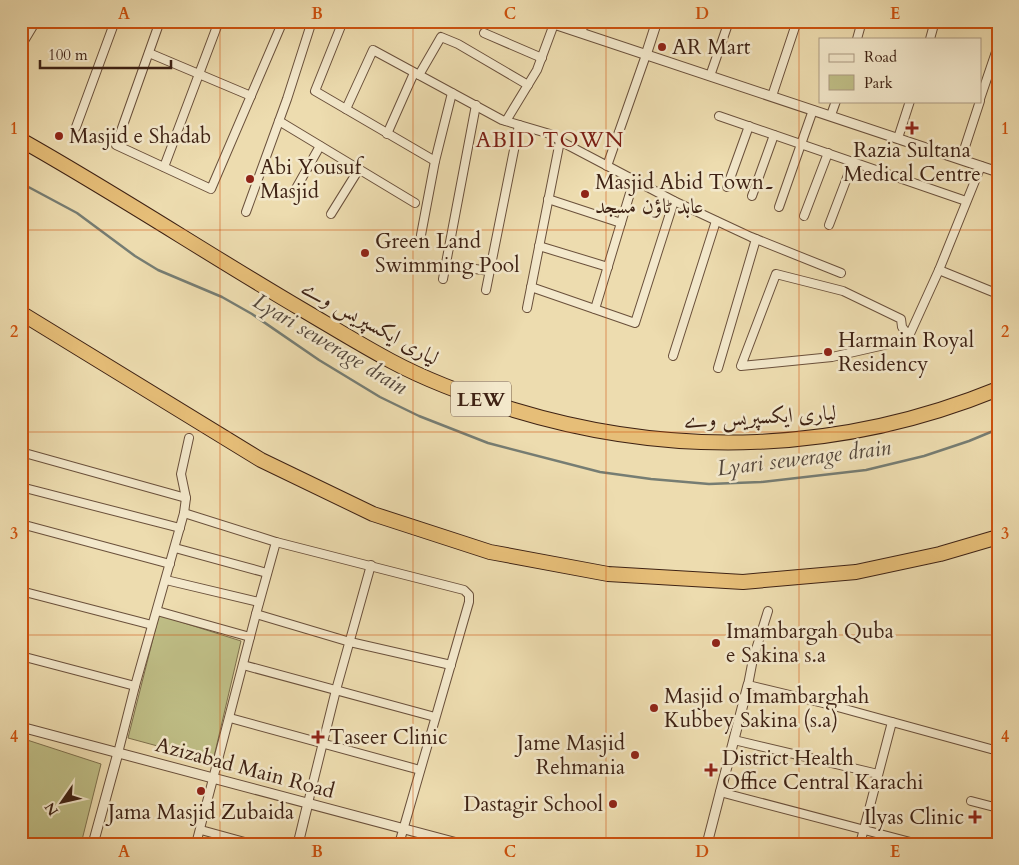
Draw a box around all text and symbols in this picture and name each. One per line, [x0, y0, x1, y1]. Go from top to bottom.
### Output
text: A [118, 3, 130, 25]
text: B [311, 3, 323, 25]
text: C [504, 3, 516, 25]
text: D [695, 3, 709, 25]
text: E [890, 3, 900, 25]
place label: AR Mart [672, 33, 751, 62]
scale bar [40, 38, 171, 70]
legend [819, 38, 982, 102]
marker: AR Mart [656, 41, 668, 53]
text: 100 m [48, 45, 88, 65]
text: Road [864, 47, 897, 67]
text: Park [864, 73, 893, 93]
text: 1 [10, 118, 18, 140]
text: 1 [1001, 118, 1009, 140]
marker: Razia Sultana Medical Centre [905, 121, 919, 135]
place label: Masjid e Shadab [69, 122, 211, 151]
district label: ABID TOWN [475, 125, 625, 155]
marker: Masjid e Shadab [53, 130, 65, 142]
place label: Razia Sultana Medical Centre [843, 136, 981, 189]
place label: Abi Yousuf Masjid [260, 153, 365, 206]
place label: Masjid Abid Town۔ عابد ٹاؤن مسجد [595, 168, 774, 221]
marker: Abi Yousuf Masjid [244, 173, 256, 185]
marker: Masjid Abid Town۔ عابد ٹاؤن مسجد [579, 188, 591, 200]
place label: Green Land Swimming Pool [375, 227, 520, 280]
marker: Green Land Swimming Pool [359, 247, 371, 259]
street label: لیاری ایکسپریس وے [296, 273, 444, 373]
water label: Lyari sewerage drain [247, 286, 413, 402]
text: 2 [10, 321, 18, 343]
text: 2 [1001, 321, 1009, 343]
place label: Harmain Royal Residency [838, 326, 974, 379]
marker: Harmain Royal Residency [822, 346, 834, 358]
road number: LEW [451, 382, 511, 416]
street label: لیاری ایکسپریس وے [683, 399, 837, 435]
water label: Lyari sewerage drain [715, 432, 893, 484]
text: 3 [10, 523, 18, 545]
text: 3 [1001, 523, 1009, 545]
place label: Imambargah Quba e Sakina s.a [726, 617, 894, 670]
marker: Imambargah Quba e Sakina s.a [710, 637, 722, 649]
place label: Masjid o Imambarghah Kubbey Sakina (s.a) [664, 682, 870, 735]
marker: Masjid o Imambarghah Kubbey Sakina (s.a) [648, 702, 660, 714]
place label: Taseer Clinic [329, 723, 448, 752]
text: 4 [10, 726, 18, 748]
text: 4 [1001, 726, 1009, 748]
place label: Jame Masjid Rehmania [514, 729, 625, 782]
street label: Azizabad Main Road [152, 730, 338, 806]
marker: Taseer Clinic [311, 730, 325, 744]
place label: District Health Office Central Karachi [722, 744, 923, 797]
marker: Jame Masjid Rehmania [629, 749, 641, 761]
marker: District Health Office Central Karachi [704, 763, 718, 777]
north arrow [38, 778, 88, 828]
marker: Jama Masjid Zubaida [195, 785, 207, 797]
place label: Dastagir School [463, 790, 603, 819]
place label: Jama Masjid Zubaida [105, 798, 294, 827]
marker: Dastagir School [607, 798, 619, 810]
text: N [40, 799, 63, 819]
place label: Ilyas Clinic [864, 803, 964, 832]
marker: Ilyas Clinic [968, 810, 982, 824]
text: A [118, 841, 130, 863]
text: B [311, 841, 323, 863]
text: C [504, 841, 516, 863]
text: D [695, 841, 709, 863]
text: E [890, 841, 900, 863]

